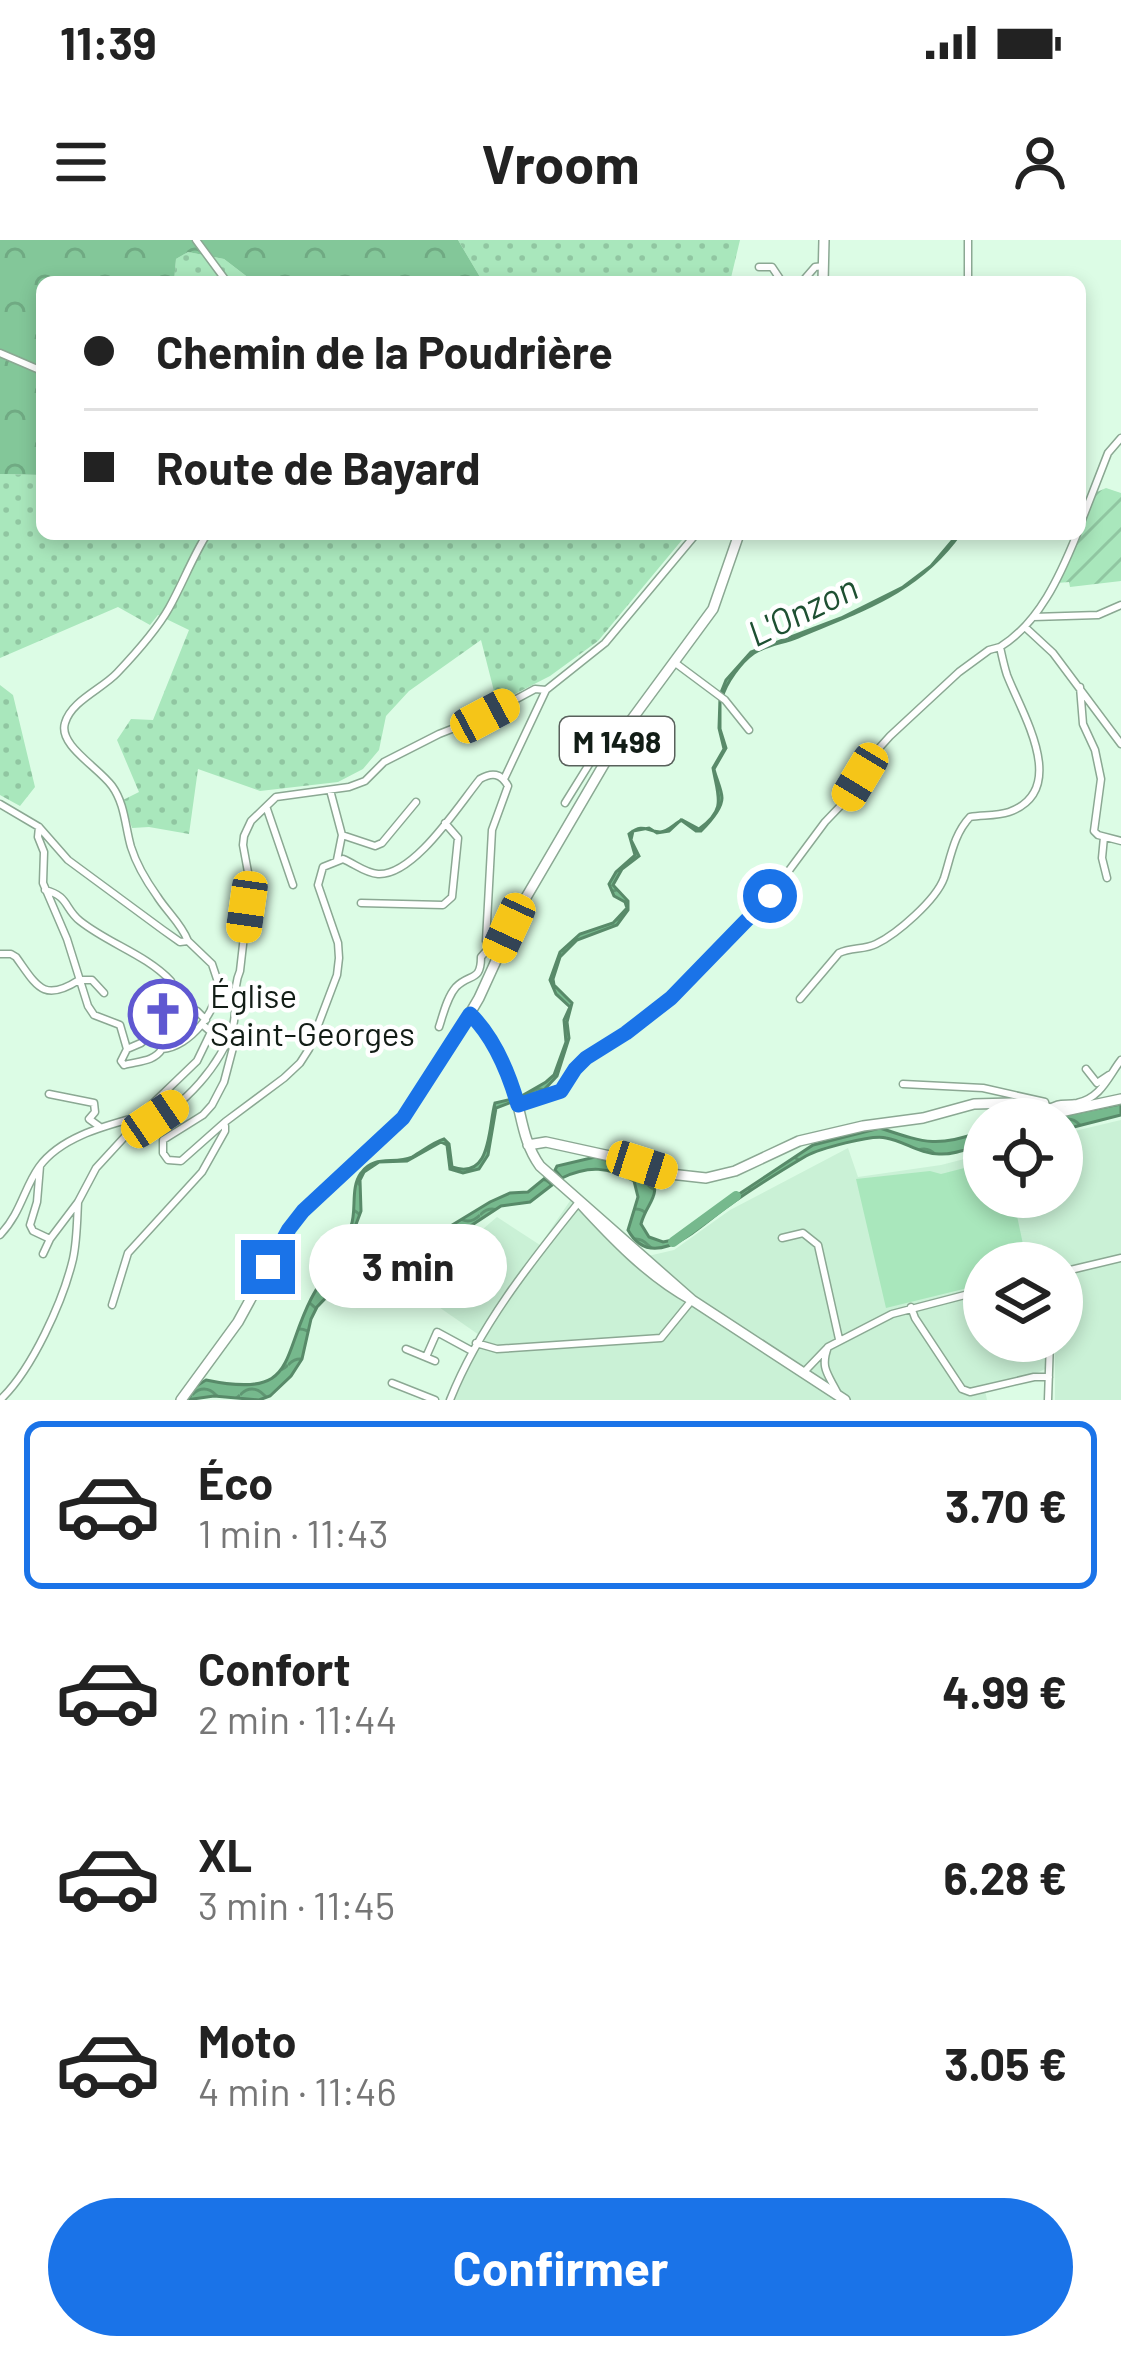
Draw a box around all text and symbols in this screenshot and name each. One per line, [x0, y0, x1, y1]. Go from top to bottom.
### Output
text: 11:39 [60, 15, 157, 69]
icon: menu [48, 129, 114, 195]
icon: person [1007, 129, 1073, 195]
text: Vroom [482, 130, 639, 195]
text: Chemin de la Poudrière [156, 324, 613, 378]
text: Route de Bayard [156, 440, 481, 494]
water label: L'Onzon [740, 564, 864, 654]
car [445, 683, 525, 749]
road number: M 1498 [560, 717, 674, 765]
car [826, 737, 894, 817]
car [224, 869, 270, 945]
route start [743, 869, 797, 923]
car [477, 888, 541, 968]
place label: Église Saint-Georges [210, 975, 415, 1053]
church icon: Église Saint-Georges [128, 979, 198, 1049]
car [115, 1084, 195, 1154]
map controls [963, 1098, 1083, 1362]
button: locate [963, 1098, 1083, 1218]
car [602, 1137, 682, 1193]
callout: 3 min [310, 1225, 508, 1309]
route end [241, 1240, 295, 1294]
text: 3 min [362, 1242, 454, 1289]
button: layers [963, 1242, 1083, 1362]
icon: car [54, 1451, 162, 1559]
text: Éco [198, 1455, 273, 1509]
text: 3.70 € [945, 1478, 1067, 1532]
text: 1 min · 11:43 [198, 1509, 389, 1556]
icon: car [54, 1637, 162, 1745]
text: Confort [198, 1641, 351, 1695]
text: 4.99 € [942, 1664, 1067, 1718]
text: 2 min · 11:44 [198, 1695, 397, 1742]
icon: car [54, 1823, 162, 1931]
text: XL [198, 1827, 252, 1881]
text: 6.28 € [944, 1850, 1067, 1904]
text: 3 min · 11:45 [198, 1881, 395, 1928]
icon: car [54, 2009, 162, 2117]
text: Moto [198, 2013, 296, 2067]
text: 3.05 € [944, 2036, 1067, 2090]
text: 4 min · 11:46 [198, 2067, 397, 2114]
button: Confirmer [48, 2198, 1073, 2336]

